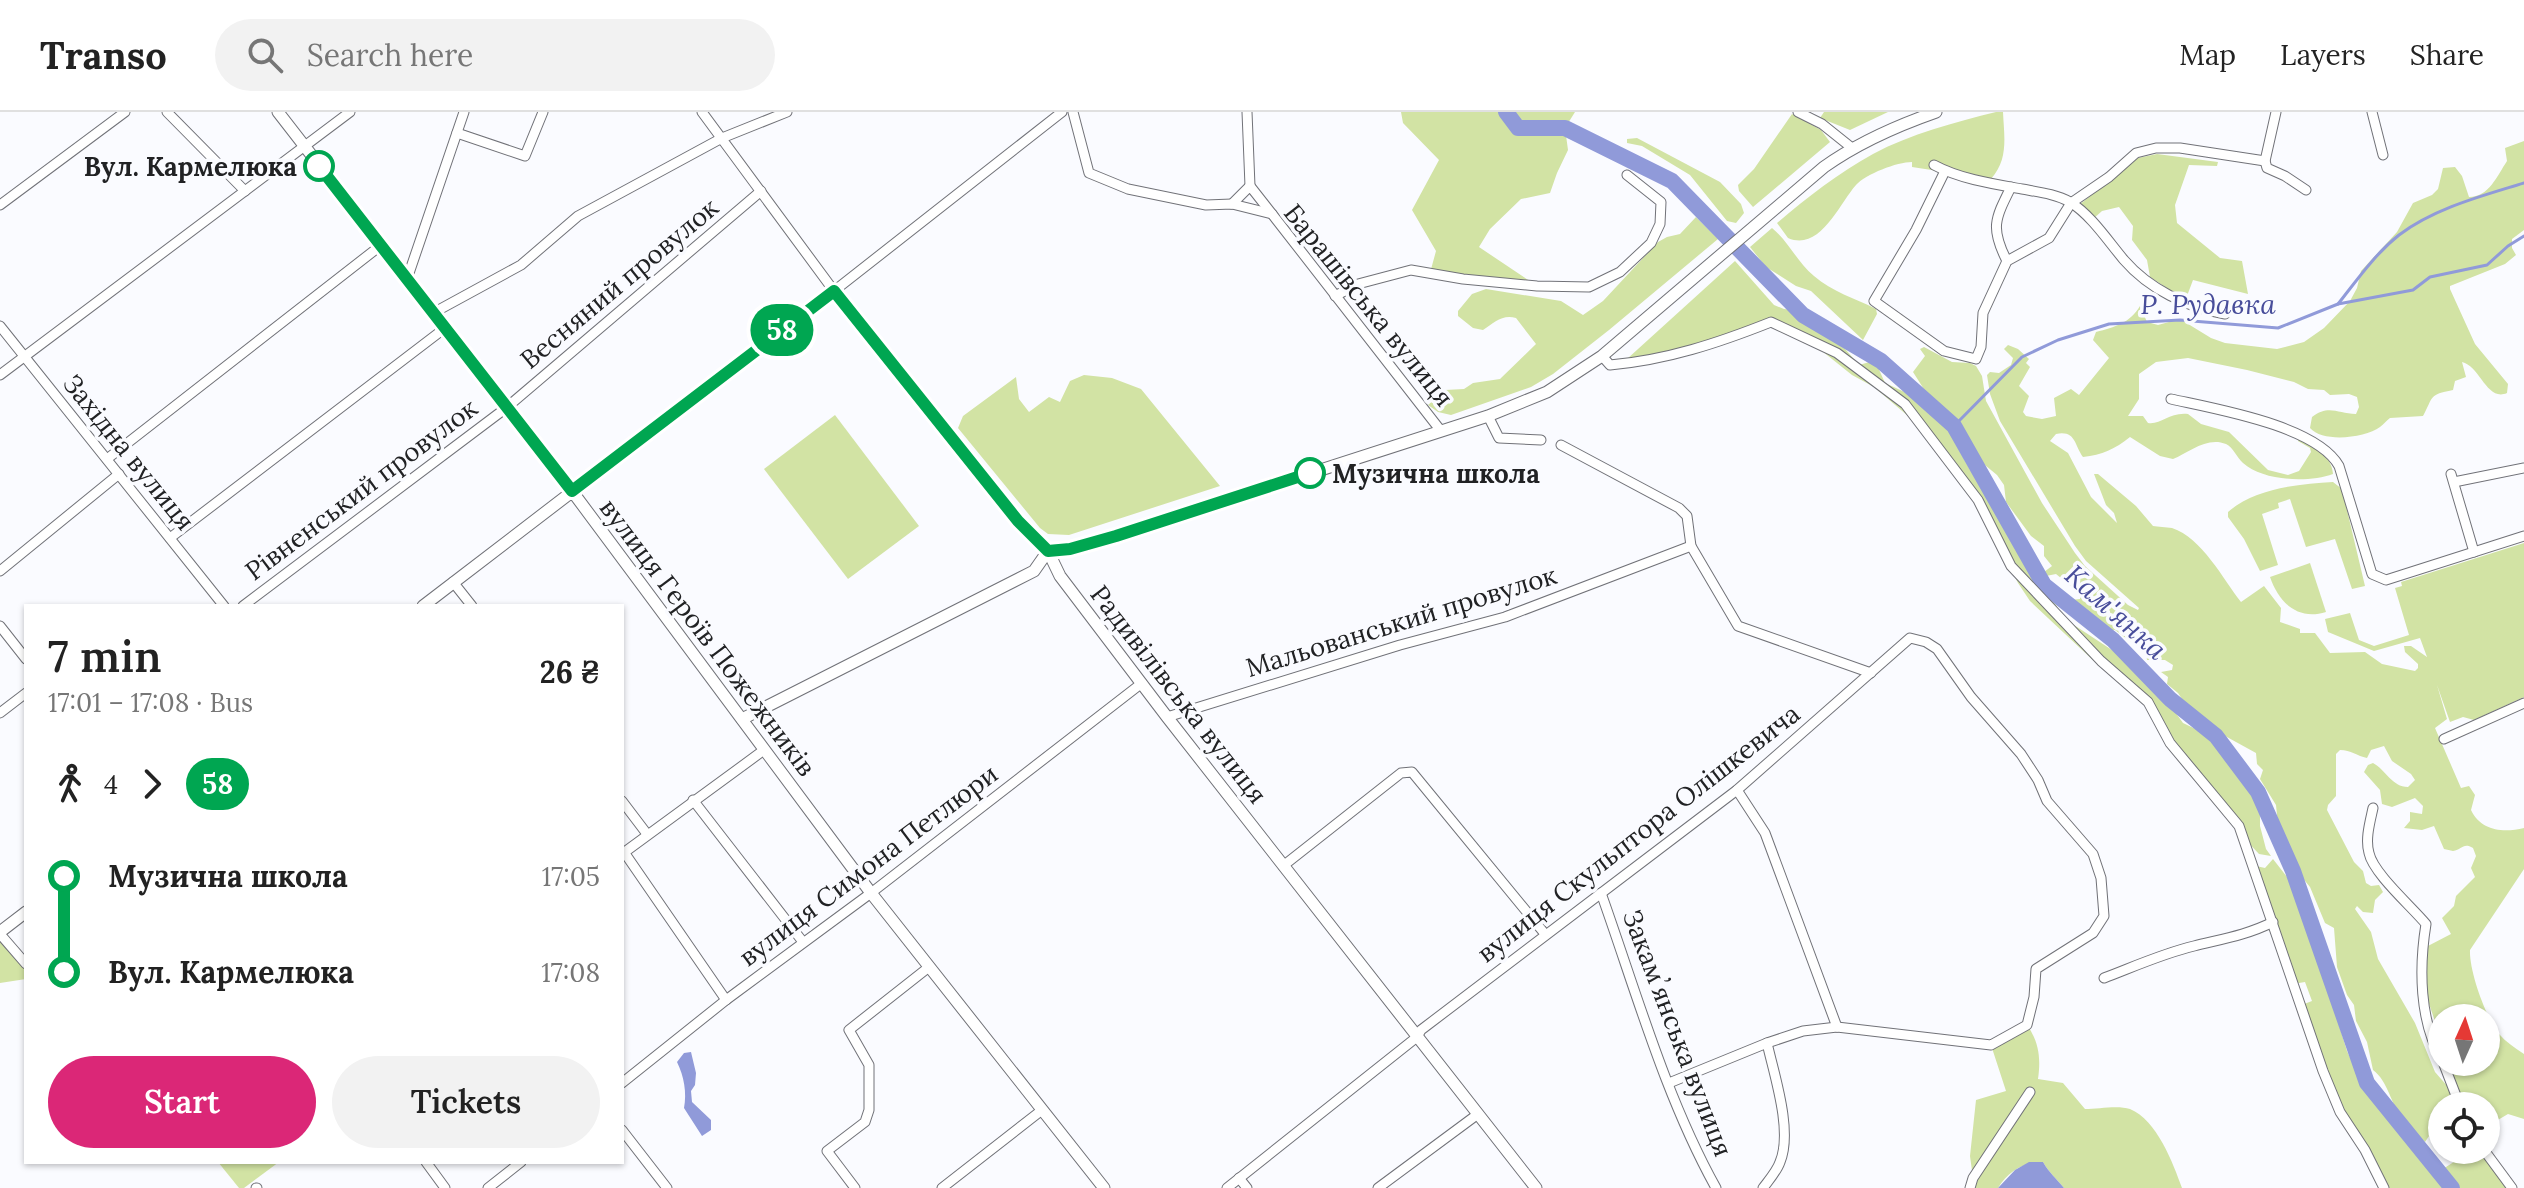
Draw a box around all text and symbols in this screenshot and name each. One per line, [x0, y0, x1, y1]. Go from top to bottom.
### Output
search box [215, 19, 775, 91]
text: Transo [40, 31, 167, 79]
icon: search [243, 33, 287, 77]
text: Search here [307, 36, 473, 74]
text: Map [2179, 37, 2236, 73]
text: Layers [2280, 37, 2366, 73]
text: Share [2410, 37, 2484, 73]
place label: Вул. Кармелюка [84, 150, 297, 183]
marker: Вул. Кармелюка [304, 151, 334, 181]
street label: Весняний провулок [513, 190, 725, 375]
street label: Барашівська вулиця [1277, 197, 1461, 413]
water label: Р. Рудавка [2140, 286, 2276, 322]
line badge: 58 [746, 304, 818, 356]
text: 58 [766, 312, 798, 348]
street label: Західна вулиця [56, 367, 202, 537]
street label: Рівненський провулок [238, 391, 484, 587]
place label: Музична школа [1332, 457, 1540, 490]
marker: Музична школа [1295, 458, 1325, 488]
street label: вулиця Героїв Пожежників [593, 492, 823, 782]
water label: Кам'янка [2057, 557, 2175, 668]
street label: Мальованський провулок [1242, 558, 1560, 684]
street label: Радивілівська вулиця [1083, 578, 1275, 810]
text: 7 min [48, 628, 162, 684]
text: 26 ₴ [540, 653, 600, 691]
text: 17:01 – 17:08 · Bus [48, 686, 253, 719]
street label: вулиця Скульптора Олішкевича [1470, 697, 1806, 969]
street label: вулиця Симона Петлюри [732, 757, 1004, 973]
icon: walk [48, 762, 92, 806]
icon: forward [130, 762, 174, 806]
text: 58 [202, 766, 233, 802]
text: 4 [104, 768, 118, 801]
text: Музична школа [108, 857, 348, 895]
text: 17:05 [542, 860, 600, 893]
street label: Закамʼянська вулиця [1616, 905, 1740, 1161]
text: Вул. Кармелюка [108, 953, 354, 991]
text: 17:08 [541, 956, 600, 989]
north arrow [2428, 1004, 2500, 1076]
map controls [2428, 1004, 2500, 1164]
button: Start [48, 1056, 316, 1148]
button: Tickets [332, 1056, 600, 1148]
button: locate [2428, 1092, 2500, 1164]

